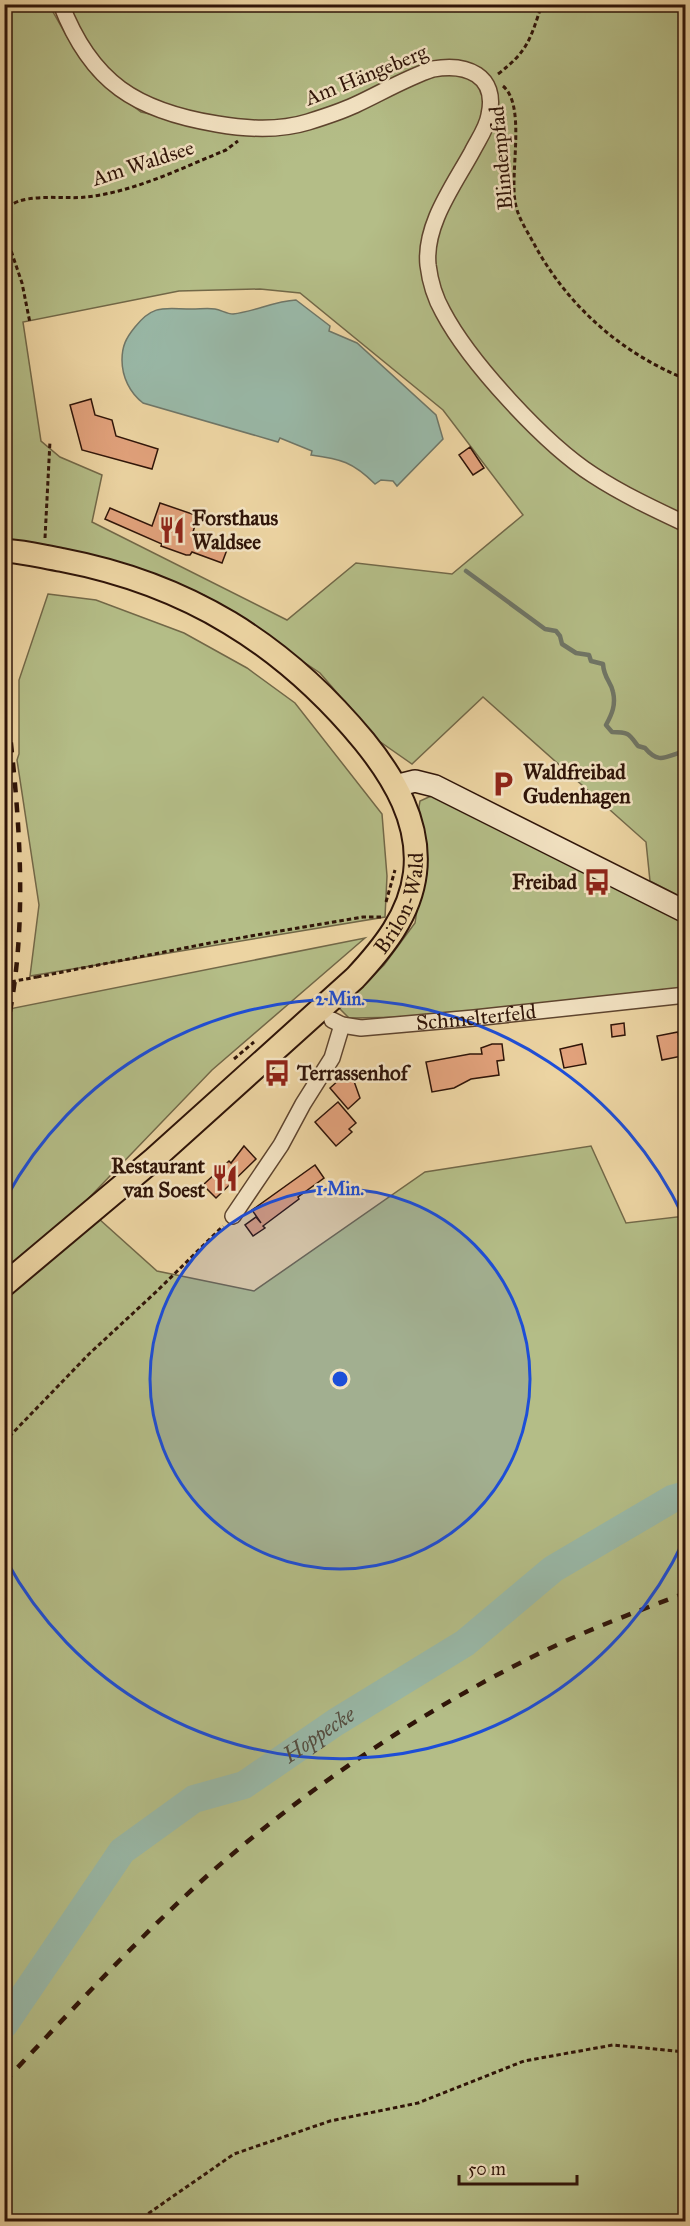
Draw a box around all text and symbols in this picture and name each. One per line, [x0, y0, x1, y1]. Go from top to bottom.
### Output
street label: Am Hängeberg [300, 39, 431, 112]
street label: Blindenpfad [483, 104, 518, 211]
street label: Am Waldsee [88, 134, 197, 192]
place label: Forsthaus Waldsee [192, 505, 279, 555]
restaurant icon: Forsthaus Waldsee [157, 515, 187, 545]
place label: Waldfreibad Gudenhagen [523, 759, 631, 809]
parking icon: Waldfreibad Gudenhagen [488, 769, 518, 799]
street label: Brilon-Wald [368, 852, 429, 959]
bus stop icon: Freibad [582, 867, 612, 897]
place label: Freibad [512, 869, 577, 895]
text: 2 Min. [315, 988, 365, 1010]
street label: Schmelterfeld [415, 998, 538, 1036]
bus stop icon: Terrassenhof [262, 1058, 292, 1088]
place label: Terrassenhof [296, 1060, 412, 1086]
place label: Restaurant van Soest [111, 1153, 206, 1203]
restaurant icon: Restaurant van Soest [210, 1163, 240, 1193]
text: 1 Min. [316, 1178, 364, 1200]
centre of rings [330, 1369, 350, 1389]
water label: Hoppecke [276, 1700, 360, 1769]
scale bar [459, 2148, 578, 2186]
text: 50 m [468, 2158, 506, 2180]

